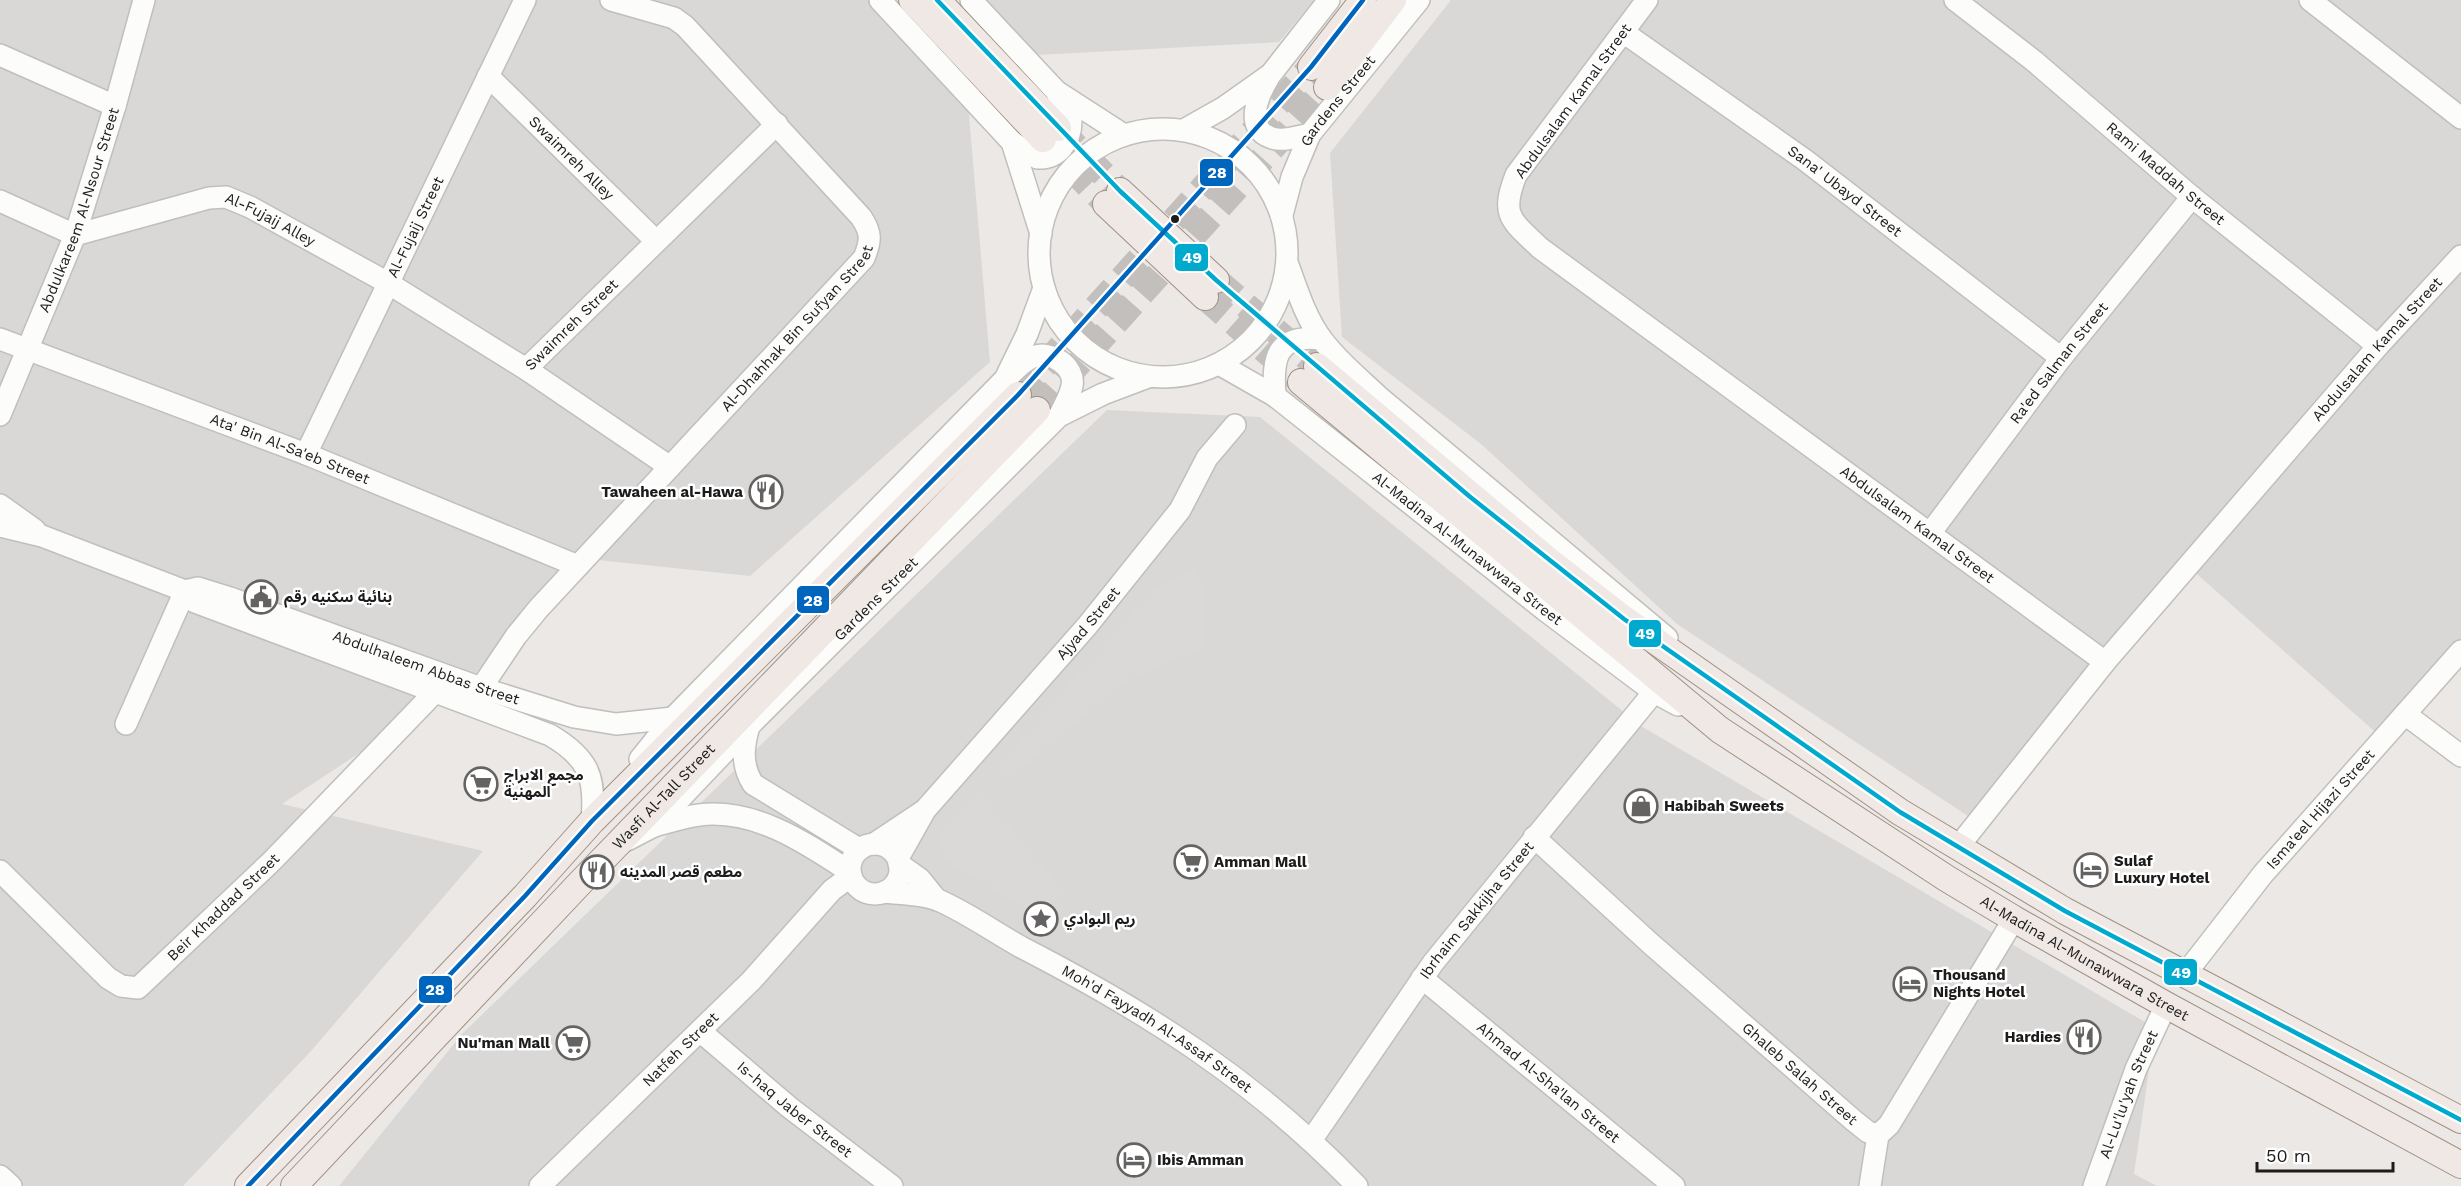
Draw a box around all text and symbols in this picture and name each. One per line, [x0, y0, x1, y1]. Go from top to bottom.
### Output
street label: Abdulsalam Kamal Street [1511, 20, 1636, 182]
street label: Gardens Street [1297, 51, 1380, 149]
street label: Abdulkareem Al-Nsour Street [35, 105, 123, 315]
street label: Swaimreh Alley [525, 112, 618, 204]
street label: Rami Maddah Street [2103, 118, 2229, 229]
street label: Sana' Ubayd Street [1784, 142, 1906, 241]
line badge: 28 [1199, 158, 1234, 187]
text: 28 [1207, 163, 1227, 182]
street label: Al-Fujaij Street [383, 173, 448, 281]
street label: Al-Fujaij Alley [222, 189, 319, 250]
unlabelled marker [1169, 213, 1181, 225]
street label: Al-Dhahhak Bin Sufyan Street [717, 242, 877, 415]
line badge: 49 [1174, 243, 1209, 272]
text: 49 [1182, 248, 1202, 267]
street label: Abdulsalam Kamal Street [2308, 273, 2446, 425]
street label: Swaimreh Street [521, 275, 622, 374]
street label: Ra'ed Salman Street [2006, 298, 2112, 427]
street label: Ata' Bin Al-Sa'eb Street [208, 410, 373, 488]
street label: Abdulsalam Kamal Street [1837, 462, 1998, 587]
street label: Al-Madina Al-Munawwara Street [1369, 468, 1566, 629]
restaurant icon: Tawaheen al-Hawa [748, 474, 784, 510]
place label: Tawaheen al-Hawa [601, 483, 743, 501]
street label: Gardens Street [830, 553, 922, 645]
public building icon: بنائية سكنيه رقم [243, 579, 279, 615]
street label: Ajyad Street [1052, 583, 1124, 664]
line badge: 28 [796, 585, 830, 614]
place label: بنائية سكنيه رقم [284, 588, 392, 608]
text: 28 [803, 591, 823, 610]
line badge: 49 [1628, 619, 1662, 648]
text: 49 [1635, 624, 1655, 643]
street label: Abdulhaleem Abbas Street [330, 627, 522, 709]
street label: Wasfi Al-Tall Street [609, 739, 719, 853]
street label: Isma'eel Hijazi Street [2263, 745, 2379, 873]
supermarket icon: مجمع الابراج المهنية [463, 766, 499, 802]
place label: مجمع الابراج المهنية [504, 766, 584, 801]
shop icon: Habibah Sweets [1623, 788, 1659, 824]
place label: Habibah Sweets [1664, 797, 1784, 815]
street label: Ibrhaim Sakkijha Street [1416, 837, 1538, 983]
supermarket icon: Amman Mall [1173, 844, 1209, 880]
street label: Beir Khaddad Street [163, 849, 284, 965]
hotel icon: Sulaf Luxury Hotel [2073, 852, 2109, 888]
place label: Sulaf Luxury Hotel [2114, 852, 2209, 887]
place label: Amman Mall [1214, 853, 1307, 871]
restaurant icon: مطعم قصر المدينه [579, 854, 615, 890]
place label: مطعم قصر المدينه [620, 863, 742, 883]
street label: Al-Madina Al-Munawwara Street [1977, 892, 2193, 1025]
place icon: ريم البوادي [1023, 901, 1059, 937]
place label: ريم البوادي [1064, 910, 1136, 930]
line badge: 49 [2163, 958, 2198, 986]
street label: Moh'd Fayyadh Al-Assaf Street [1059, 961, 1256, 1097]
text: 49 [2171, 963, 2191, 982]
hotel icon: Thousand Nights Hotel [1892, 966, 1928, 1002]
place label: Thousand Nights Hotel [1933, 966, 2025, 1001]
line badge: 28 [418, 975, 453, 1004]
text: 28 [425, 980, 445, 999]
street label: Natfeh Street [639, 1008, 723, 1090]
street label: Ahmad Al-Sha'lan Street [1473, 1018, 1624, 1147]
street label: Ghaleb Salah Street [1738, 1019, 1862, 1129]
restaurant icon: Hardies [2066, 1019, 2102, 1055]
supermarket icon: Nu'man Mall [555, 1025, 591, 1061]
street label: Al-Lu'lu'yah Street [2096, 1027, 2162, 1161]
place label: Hardies [2004, 1028, 2061, 1046]
place label: Nu'man Mall [457, 1034, 550, 1052]
street label: Is-haq Jaber Street [733, 1058, 856, 1162]
scale bar [2257, 1135, 2394, 1173]
hotel icon: Ibis Amman [1116, 1142, 1152, 1178]
text: 50 m [2266, 1145, 2311, 1166]
place label: Ibis Amman [1157, 1151, 1244, 1169]

